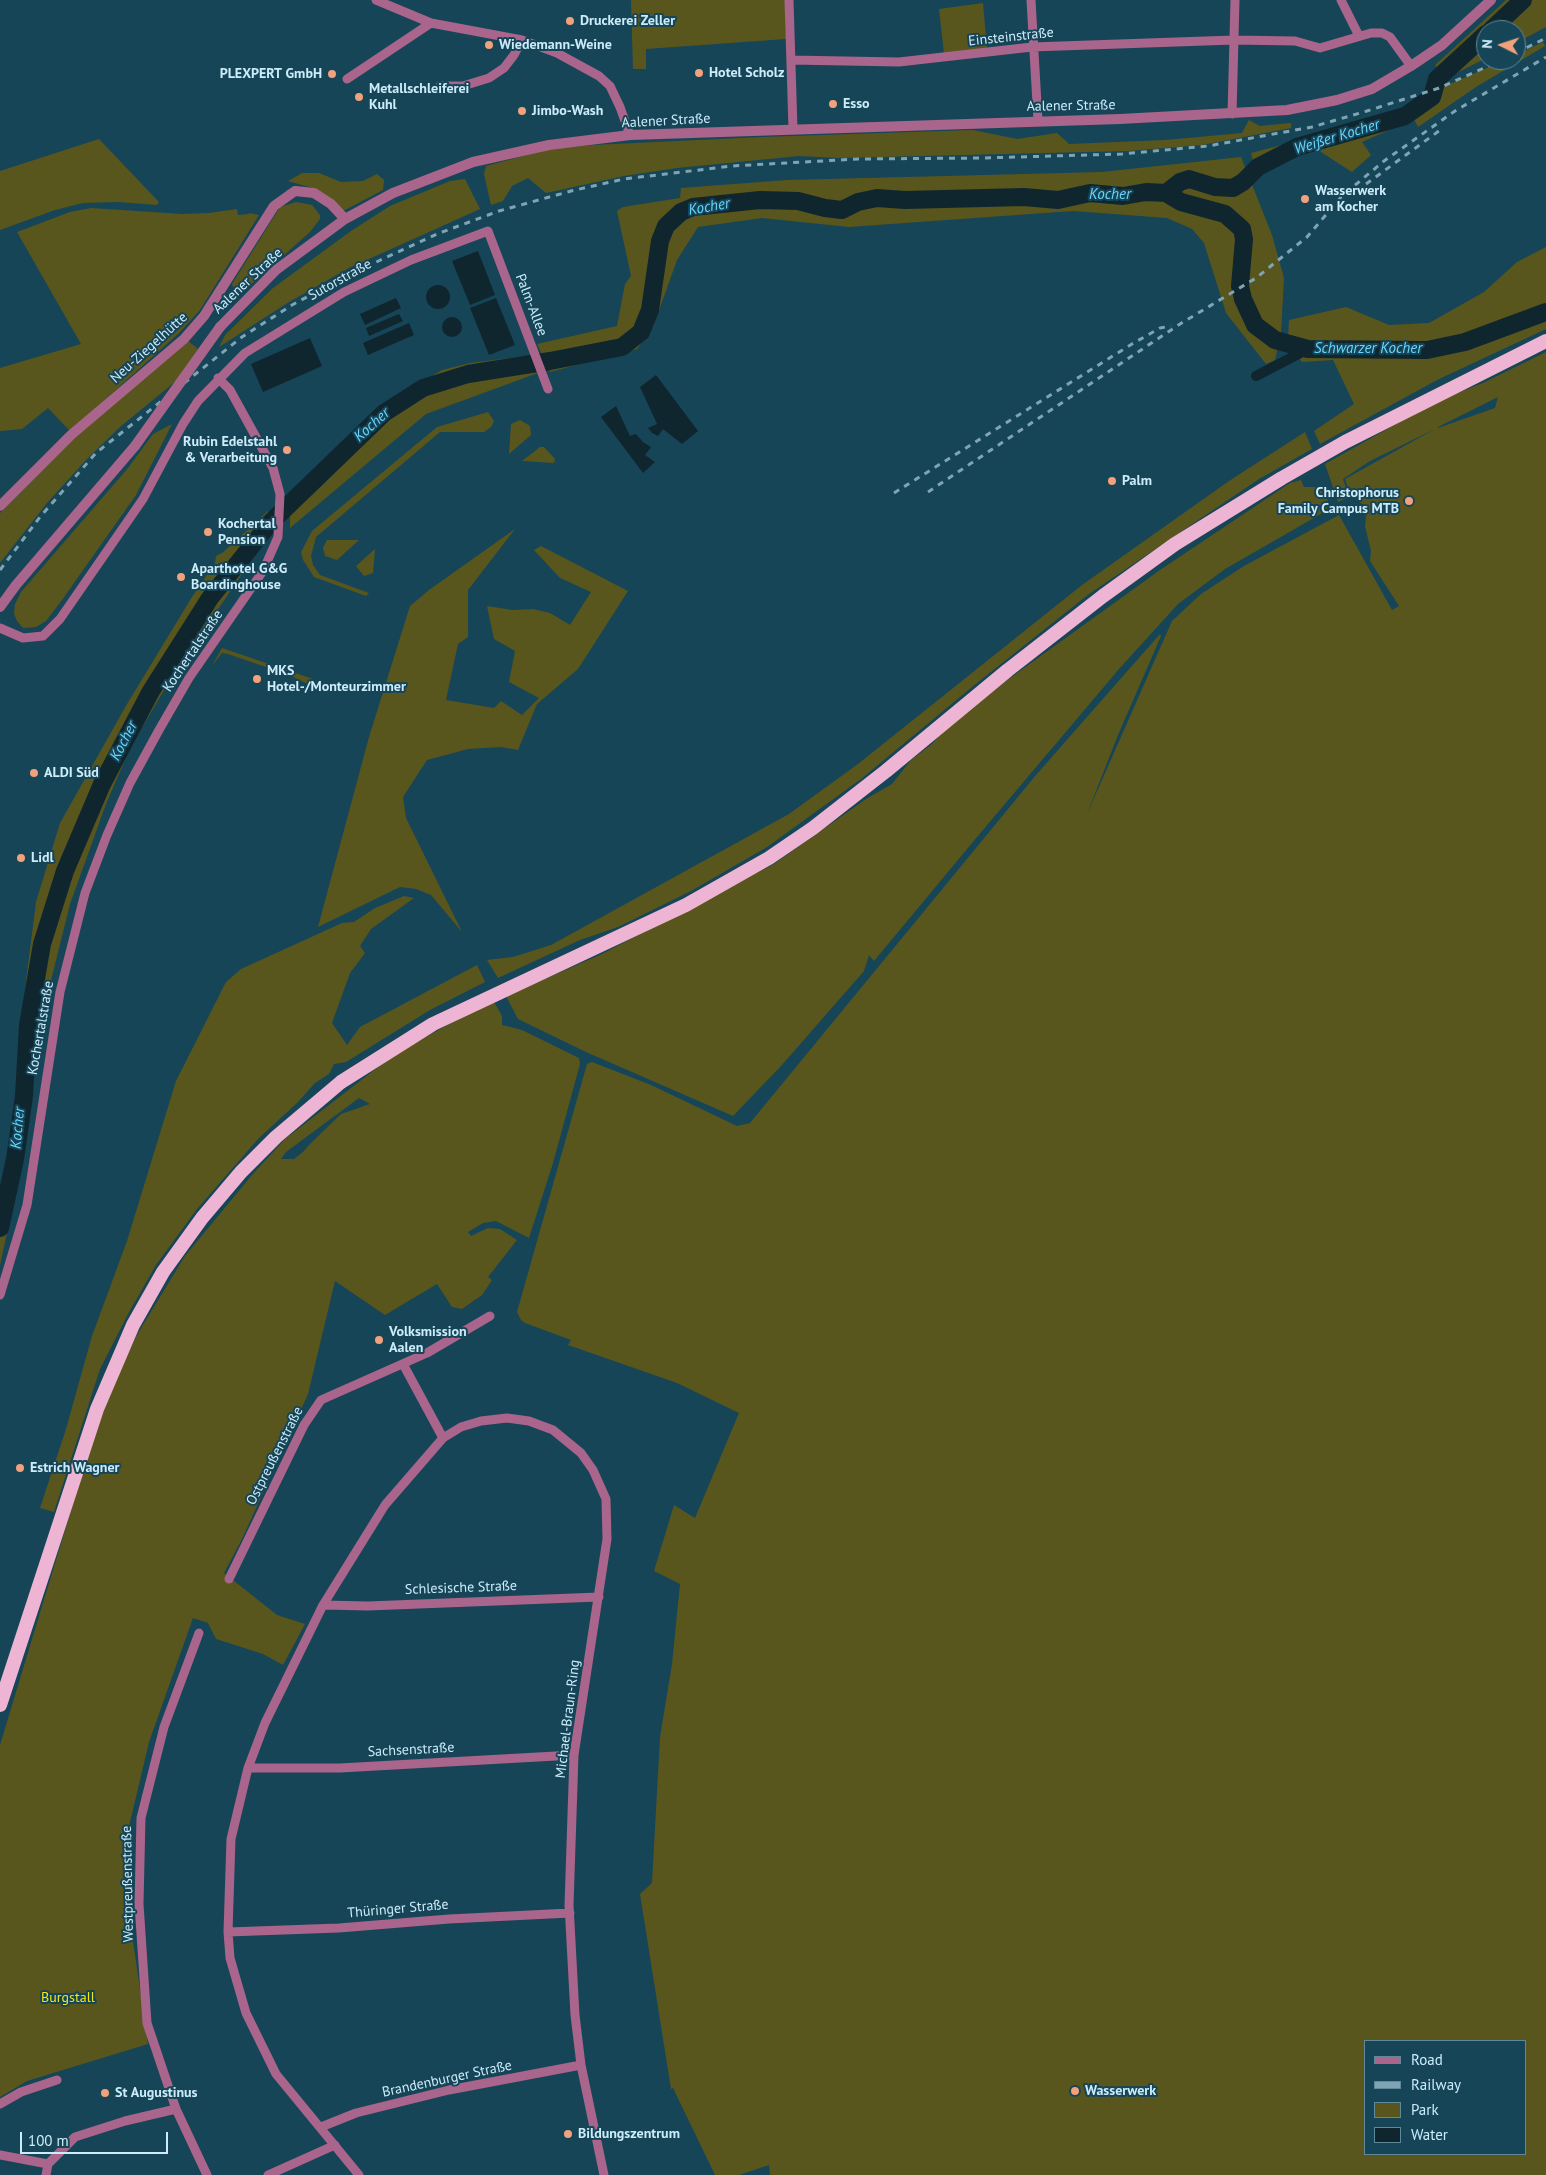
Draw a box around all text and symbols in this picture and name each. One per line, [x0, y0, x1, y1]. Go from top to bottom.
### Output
place label: Druckerei Zeller [580, 13, 675, 29]
marker: Druckerei Zeller [564, 15, 576, 27]
north arrow [1476, 20, 1526, 70]
street label: Einsteinstraße [968, 24, 1054, 50]
place label: Wiedemann-Weine [499, 37, 612, 53]
marker: Wiedemann-Weine [483, 39, 495, 51]
text: N [1478, 39, 1496, 49]
place label: Hotel Scholz [709, 65, 784, 81]
place label: PLEXPERT GmbH [220, 66, 322, 82]
marker: Hotel Scholz [693, 67, 705, 79]
marker: PLEXPERT GmbH [326, 68, 338, 80]
place label: Metallschleiferei Kuhl [369, 81, 469, 114]
marker: Metallschleiferei Kuhl [353, 91, 365, 103]
place label: Esso [843, 96, 870, 112]
street label: Aalener Straße [1026, 97, 1116, 115]
marker: Esso [827, 98, 839, 110]
place label: Jimbo-Wash [532, 103, 603, 119]
marker: Jimbo-Wash [516, 105, 528, 117]
street label: Aalener Straße [621, 110, 711, 132]
water label: Weißer Kocher [1292, 115, 1382, 159]
place label: Wasserwerk am Kocher [1315, 183, 1386, 216]
water label: Kocher [1089, 186, 1131, 204]
marker: Wasserwerk am Kocher [1299, 193, 1311, 205]
water label: Kocher [687, 195, 731, 219]
street label: Aalener Straße [210, 245, 286, 317]
street label: Sutorstraße [305, 256, 375, 304]
street label: Palm-Allee [511, 272, 551, 338]
street label: Neu-Ziegelhütte [107, 309, 191, 387]
water label: Schwarzer Kocher [1314, 340, 1422, 358]
water label: Kocher [350, 404, 394, 446]
place label: Rubin Edelstahl & Verarbeitung [183, 434, 277, 467]
marker: Rubin Edelstahl & Verarbeitung [281, 444, 293, 456]
place label: Palm [1122, 473, 1152, 489]
marker: Palm [1106, 475, 1118, 487]
place label: Christophorus Family Campus MTB [1278, 485, 1399, 518]
marker: Christophorus Family Campus MTB [1403, 495, 1415, 507]
place label: Kochertal Pension [218, 516, 276, 548]
marker: Kochertal Pension [202, 526, 214, 538]
place label: Aparthotel G&G Boardinghouse [191, 561, 287, 594]
marker: Aparthotel G&G Boardinghouse [175, 571, 187, 583]
street label: Kochertalstraße [159, 607, 227, 695]
place label: MKS Hotel-/Monteurzimmer [267, 663, 406, 696]
marker: MKS Hotel-/Monteurzimmer [251, 673, 263, 685]
water label: Kocher [106, 718, 142, 764]
place label: ALDI Süd [44, 765, 99, 781]
marker: ALDI Süd [28, 767, 40, 779]
place label: Lidl [31, 850, 54, 866]
marker: Lidl [15, 852, 27, 864]
street label: Kochertalstraße [24, 980, 58, 1076]
water label: Kocher [7, 1106, 29, 1150]
place label: Volksmission Aalen [389, 1324, 467, 1356]
marker: Volksmission Aalen [373, 1334, 385, 1346]
street label: Ostpreußenstraße [243, 1404, 307, 1508]
place label: Estrich Wagner [30, 1460, 120, 1476]
marker: Estrich Wagner [14, 1462, 26, 1474]
street label: Schlesische Straße [405, 1578, 517, 1598]
street label: Michael-Braun-Ring [552, 1659, 584, 1779]
street label: Sachsenstraße [367, 1739, 455, 1761]
street label: Westpreußenstraße [119, 1826, 137, 1942]
street label: Thüringer Straße [347, 1896, 449, 1922]
park label: Burgstall [41, 1990, 95, 2006]
legend [1364, 2040, 1526, 2155]
text: Road [1411, 2050, 1443, 2069]
street label: Brandenburger Straße [381, 2057, 513, 2101]
text: Railway [1411, 2075, 1461, 2094]
place label: Wasserwerk [1085, 2083, 1156, 2099]
place label: St Augustinus [115, 2085, 198, 2101]
marker: Wasserwerk [1069, 2085, 1081, 2097]
marker: St Augustinus [99, 2087, 111, 2099]
text: Park [1411, 2100, 1439, 2119]
scale bar [22, 2122, 170, 2154]
text: Water [1411, 2125, 1448, 2144]
place label: Bildungszentrum [578, 2126, 680, 2142]
marker: Bildungszentrum [562, 2128, 574, 2140]
text: 100 m [28, 2131, 69, 2150]

